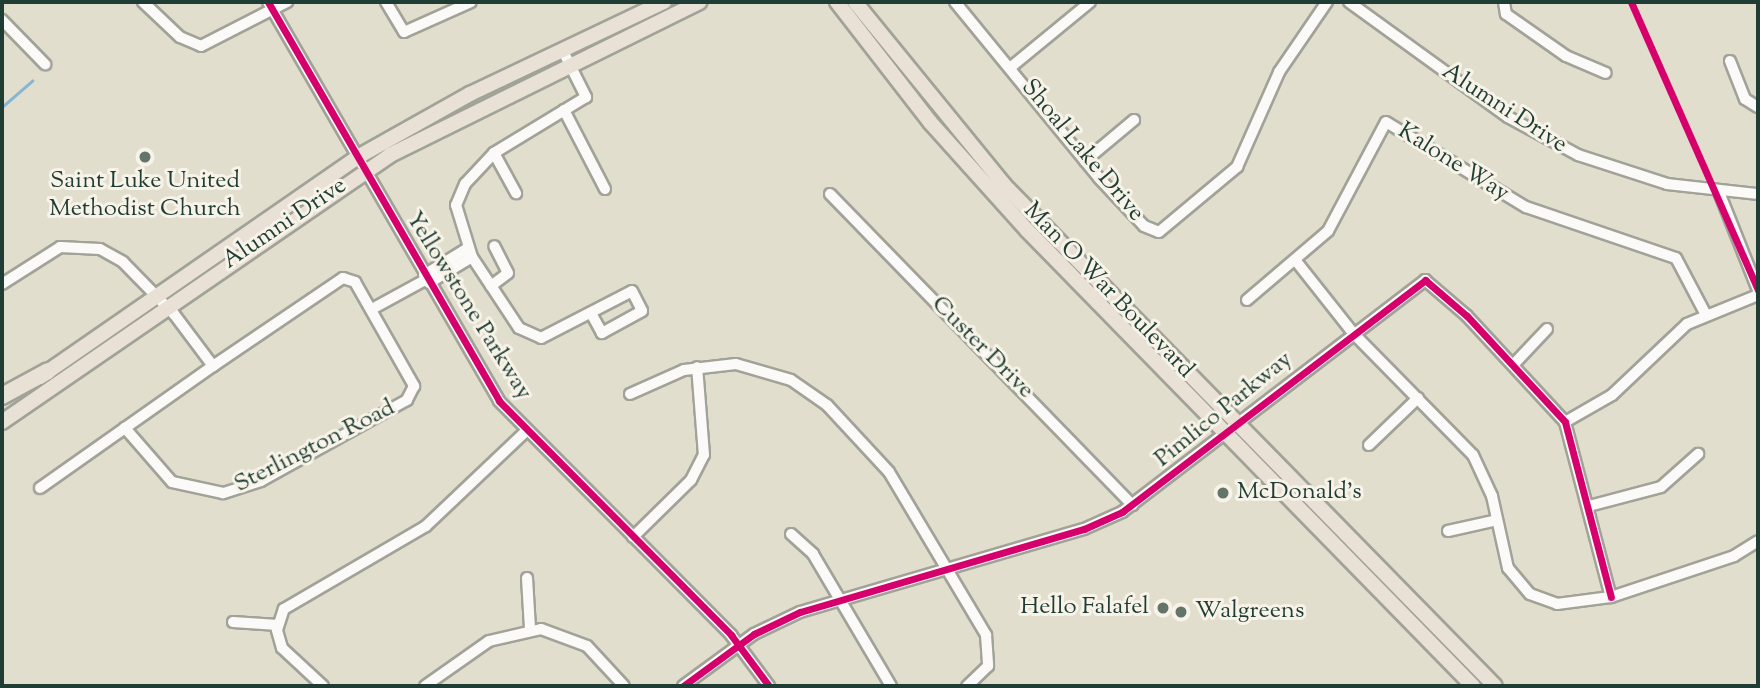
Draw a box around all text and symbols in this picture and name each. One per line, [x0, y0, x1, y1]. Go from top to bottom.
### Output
street label: Alumni Drive [1436, 58, 1572, 160]
street label: Shoal Lake Drive [1014, 74, 1150, 228]
street label: Kalone Way [1392, 117, 1514, 209]
marker: Saint Luke United Methodist Church [137, 149, 153, 165]
place label: Saint Luke United Methodist Church [49, 168, 241, 224]
street label: Alumni Drive [217, 172, 353, 276]
street label: Man O War Boulevard [1017, 197, 1199, 385]
street label: Yellowstone Parkway [398, 207, 538, 405]
street label: Custer Drive [925, 291, 1039, 405]
street label: Pimlico Parkway [1149, 346, 1299, 474]
street label: Sterlington Road [230, 394, 400, 500]
place label: McDonald's [1237, 479, 1362, 507]
marker: McDonald's [1215, 485, 1231, 501]
place label: Hello Falafel [1020, 594, 1149, 622]
place label: Walgreens [1195, 598, 1304, 626]
marker: Hello Falafel [1155, 600, 1171, 616]
marker: Walgreens [1173, 604, 1189, 620]

